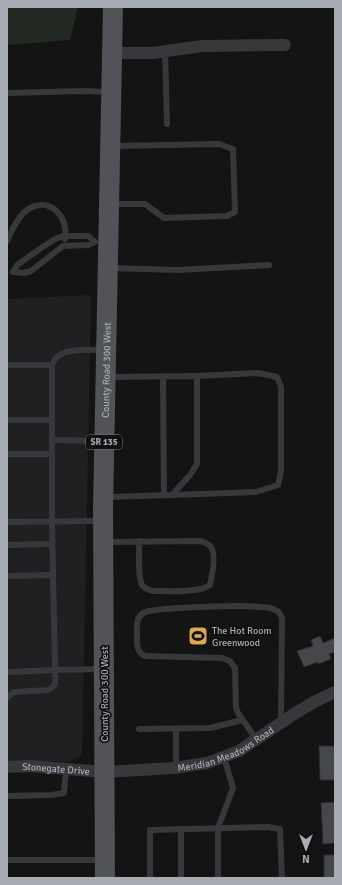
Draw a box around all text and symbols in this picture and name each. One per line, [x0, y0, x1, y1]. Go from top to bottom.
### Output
street label: County Road 300 West [100, 322, 114, 418]
road number: SR 135 [86, 435, 122, 449]
sports icon: The Hot Room Greenwood [187, 625, 209, 647]
place label: The Hot Room Greenwood [212, 625, 271, 649]
street label: County Road 300 West [99, 646, 111, 742]
street label: Meridian Meadows Road [177, 724, 276, 774]
street label: Stonegate Drive [22, 761, 90, 778]
north arrow [286, 829, 326, 869]
text: N [302, 852, 310, 865]

